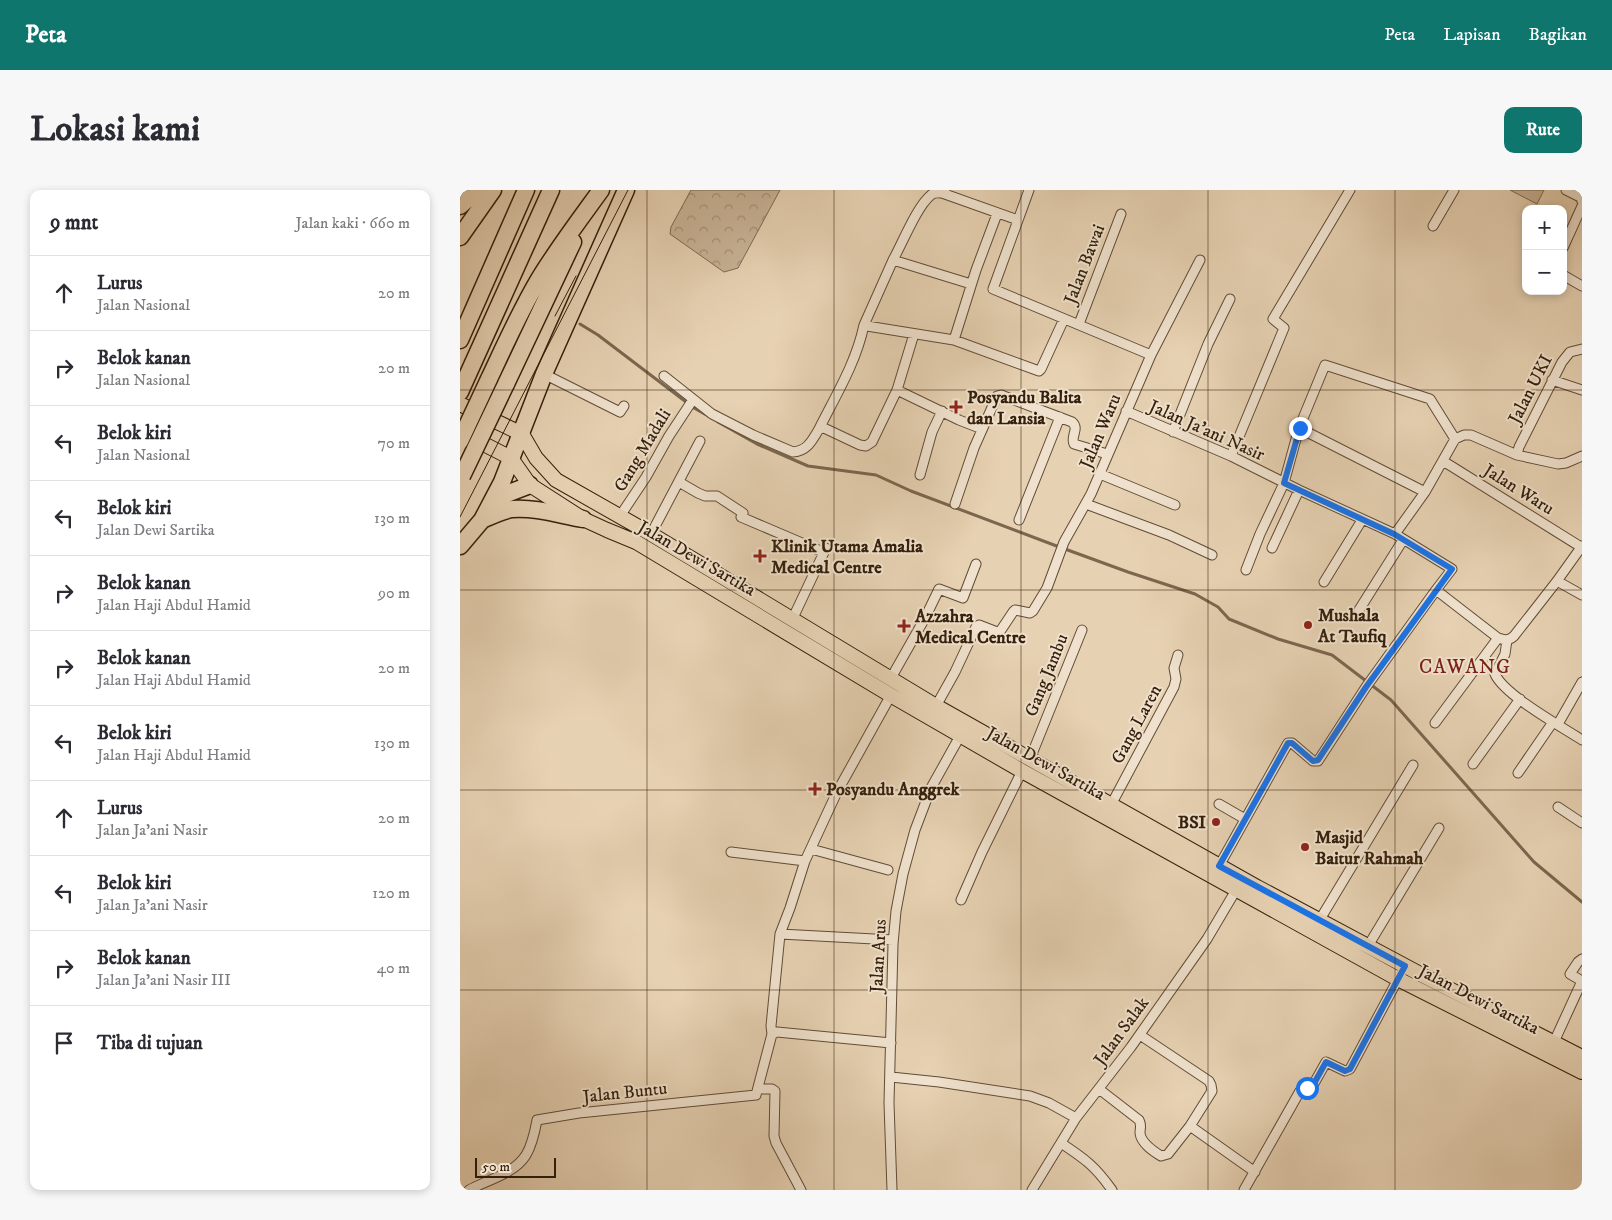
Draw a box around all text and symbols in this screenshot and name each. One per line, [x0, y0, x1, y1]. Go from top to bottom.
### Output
text: Peta [25, 20, 66, 50]
text: Peta [1384, 24, 1415, 46]
text: Lapisan [1443, 24, 1501, 46]
text: Bagikan [1529, 24, 1587, 46]
button: Rute [1504, 107, 1582, 153]
text: Lokasi kami [30, 108, 200, 152]
map controls [1522, 205, 1567, 295]
button: + [1522, 205, 1567, 250]
text: 9 mnt [50, 210, 98, 236]
text: Jalan kaki · 660 m [296, 213, 410, 233]
street label: Jalan Bawai [1059, 221, 1110, 309]
button: − [1522, 250, 1567, 295]
text: Lurus [97, 272, 142, 295]
icon: ahead [50, 279, 78, 307]
text: 20 m [378, 283, 410, 303]
text: Jalan Nasional [97, 295, 190, 315]
text: Belok kanan [97, 347, 191, 370]
street label: Jalan UKI [1503, 351, 1558, 430]
icon: right [50, 354, 78, 382]
text: 20 m [378, 358, 410, 378]
text: Jalan Nasional [97, 370, 190, 390]
place label: Posyandu Balita dan Lansia [967, 387, 1082, 430]
street label: Jalan Waru [1075, 390, 1127, 474]
street label: Jalan Ja'ani Nasir [1143, 395, 1268, 466]
marker: Posyandu Balita dan Lansia [949, 400, 963, 414]
street label: Gang Madali [609, 405, 676, 496]
route end [1289, 417, 1312, 440]
text: Belok kiri [97, 422, 171, 445]
icon: left [50, 429, 78, 457]
text: 70 m [378, 433, 410, 453]
text: Jalan Nasional [97, 445, 190, 465]
street label: Jalan Waru [1477, 458, 1558, 520]
text: Belok kiri [97, 497, 171, 520]
icon: left [50, 504, 78, 532]
text: 130 m [374, 508, 410, 528]
street label: Jalan Dewi Sartika [632, 515, 760, 602]
text: Jalan Dewi Sartika [97, 520, 215, 540]
place label: Klinik Utama Amalia Medical Centre [771, 536, 923, 579]
marker: Klinik Utama Amalia Medical Centre [753, 549, 767, 563]
text: Belok kanan [97, 572, 191, 595]
icon: right [50, 579, 78, 607]
text: 90 m [378, 583, 410, 603]
text: Jalan Haji Abdul Hamid [97, 595, 251, 615]
place label: Mushala At Taufiq [1317, 605, 1388, 648]
place label: Azzahra Medical Centre [914, 606, 1026, 649]
marker: Azzahra Medical Centre [897, 619, 911, 633]
marker: Mushala At Taufiq [1302, 619, 1314, 631]
street label: Gang Jambu [1020, 631, 1074, 720]
text: Belok kanan [97, 647, 191, 670]
icon: right [50, 654, 78, 682]
district label: CAWANG [1419, 655, 1511, 680]
text: 20 m [378, 658, 410, 678]
text: Jalan Haji Abdul Hamid [97, 670, 251, 690]
street label: Gang Laren [1107, 681, 1167, 768]
street label: Jalan Dewi Sartika [981, 721, 1109, 806]
text: Belok kiri [97, 722, 171, 745]
icon: left [50, 729, 78, 757]
text: 130 m [374, 733, 410, 753]
text: Jalan Haji Abdul Hamid [97, 745, 251, 765]
place label: Posyandu Anggrek [826, 779, 960, 801]
marker: Posyandu Anggrek [808, 782, 822, 796]
text: Lurus [97, 797, 142, 820]
icon: ahead [50, 804, 78, 832]
text: 20 m [378, 808, 410, 828]
place label: BSI [1178, 812, 1207, 834]
marker: BSI [1210, 816, 1222, 828]
text: Jalan Ja'ani Nasir [97, 820, 208, 840]
place label: Masjid Baitur Rahmah [1315, 827, 1424, 870]
marker: Masjid Baitur Rahmah [1299, 841, 1311, 853]
text: Belok kiri [97, 872, 171, 895]
icon: left [50, 879, 78, 907]
text: 120 m [372, 883, 410, 903]
text: Jalan Ja'ani Nasir [97, 895, 208, 915]
street label: Jalan Arus [866, 919, 892, 995]
text: Belok kanan [97, 947, 191, 970]
icon: right [50, 954, 78, 982]
text: 40 m [377, 958, 410, 978]
street label: Jalan Dewi Sartika [1413, 959, 1543, 1040]
text: Jalan Ja'ani Nasir III [97, 970, 231, 990]
street label: Jalan Salak [1088, 993, 1154, 1072]
icon: arrive [50, 1029, 78, 1057]
text: Tiba di tujuan [97, 1032, 203, 1055]
route start [1296, 1077, 1319, 1100]
street label: Jalan Buntu [580, 1078, 669, 1109]
scale bar [475, 1155, 556, 1178]
text: 50 m [482, 1158, 510, 1176]

